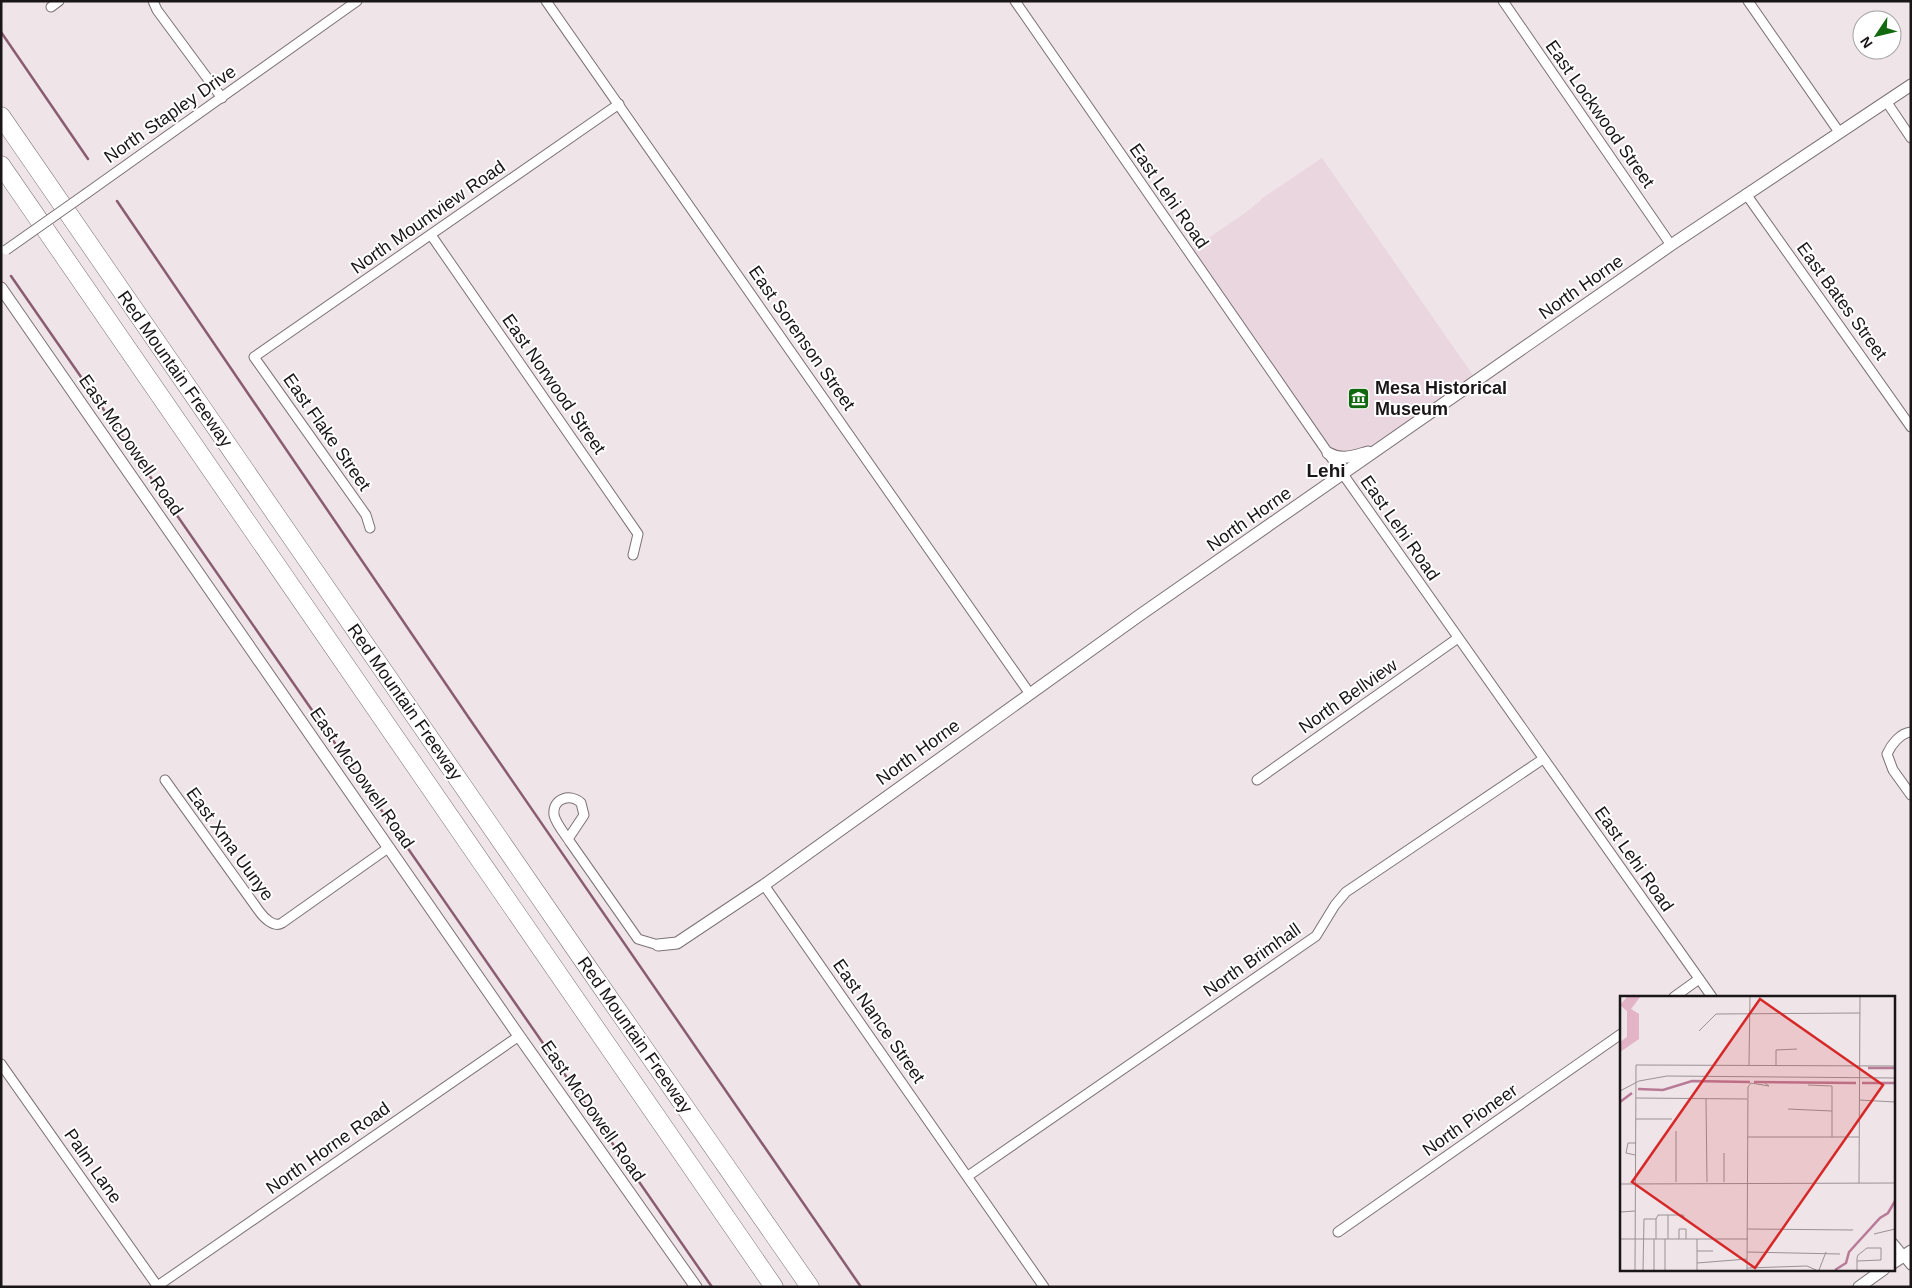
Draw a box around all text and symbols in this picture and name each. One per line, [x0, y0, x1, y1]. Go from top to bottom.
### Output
north arrow [1852, 10, 1902, 60]
text: N [1857, 34, 1876, 51]
street label: East Lockwood Street [1542, 37, 1658, 191]
street label: North Stapley Drive [100, 61, 240, 167]
street label: East Lehi Road [1126, 140, 1212, 252]
street label: North Mountview Road [347, 156, 509, 278]
street label: East Bates Street [1793, 238, 1891, 364]
street label: North Horne [1535, 251, 1627, 323]
street label: East Sorenson Street [745, 262, 859, 414]
street label: Red Mountain Freeway [113, 287, 237, 451]
street label: East Norwood Street [498, 310, 610, 458]
street label: East Flake Street [279, 370, 375, 494]
street label: East McDowell Road [75, 371, 187, 519]
place label: Mesa Historical Museum [1375, 378, 1507, 419]
museum icon: Mesa Historical Museum [1347, 386, 1371, 410]
district label: Lehi [1306, 460, 1346, 481]
street label: East Lehi Road [1357, 472, 1443, 584]
street label: North Horne [1203, 483, 1295, 555]
street label: Red Mountain Freeway [343, 620, 467, 784]
street label: North Bellview [1295, 654, 1402, 737]
street label: East McDowell Road [306, 704, 418, 852]
street label: North Horne [872, 715, 964, 789]
street label: East Xma Uunye [182, 783, 278, 905]
street label: East Lehi Road [1591, 803, 1677, 915]
street label: North Brimhall [1200, 919, 1304, 1001]
street label: Red Mountain Freeway [573, 953, 697, 1117]
street label: East Nance Street [829, 955, 929, 1087]
inset map [1620, 996, 1894, 1270]
street label: East McDowell Road [537, 1037, 649, 1185]
street label: North Pioneer [1419, 1080, 1521, 1160]
street label: North Horne Road [262, 1098, 394, 1198]
street label: Palm Lane [60, 1125, 126, 1207]

